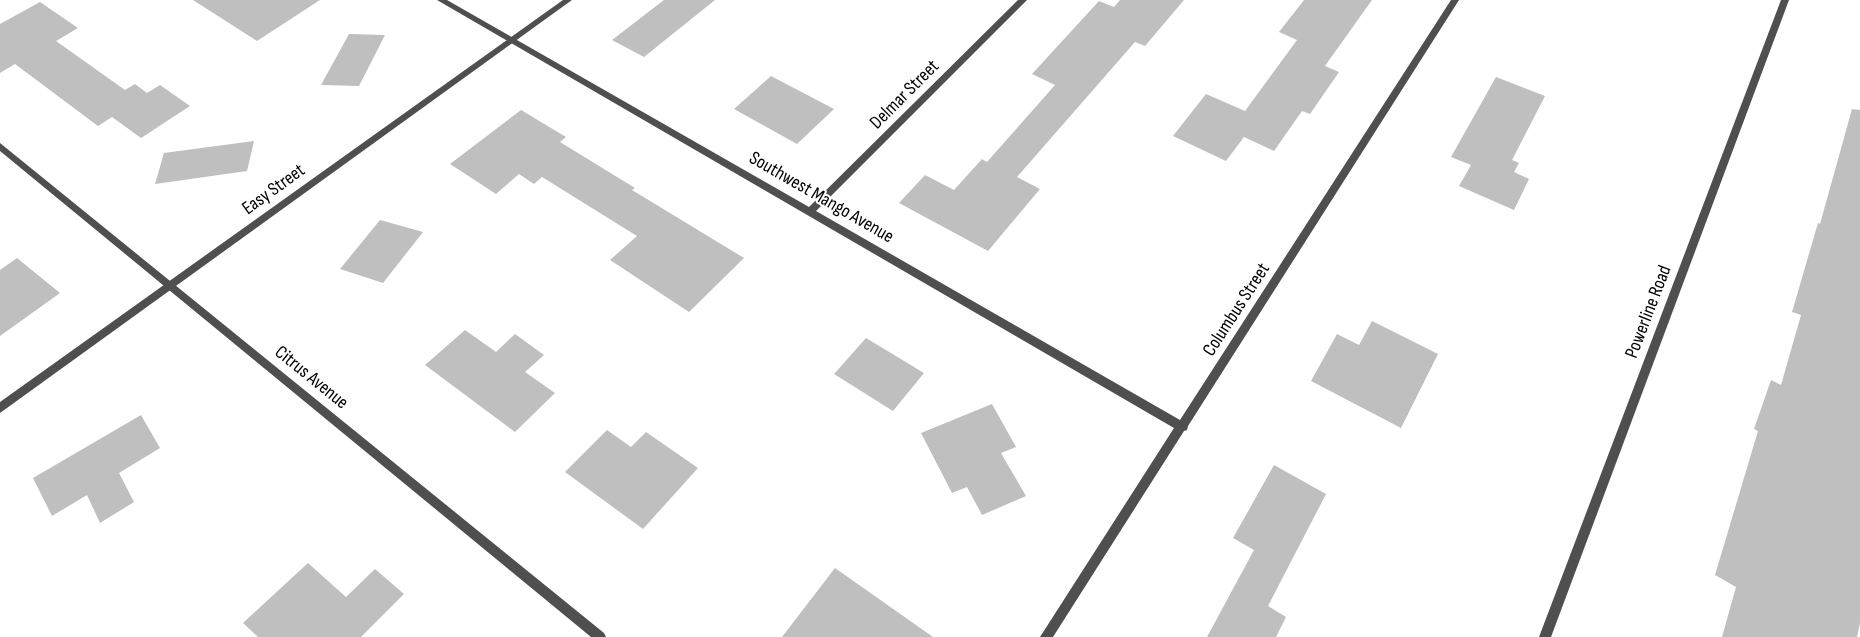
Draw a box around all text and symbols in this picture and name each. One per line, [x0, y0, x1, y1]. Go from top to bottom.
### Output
street label: Delmar Street [866, 56, 944, 134]
street label: Southwest Mango Avenue [745, 147, 897, 249]
street label: Easy Street [238, 160, 310, 220]
street label: Columbus Street [1198, 259, 1276, 361]
street label: Powerline Road [1621, 262, 1677, 362]
street label: Citrus Avenue [270, 341, 352, 415]

